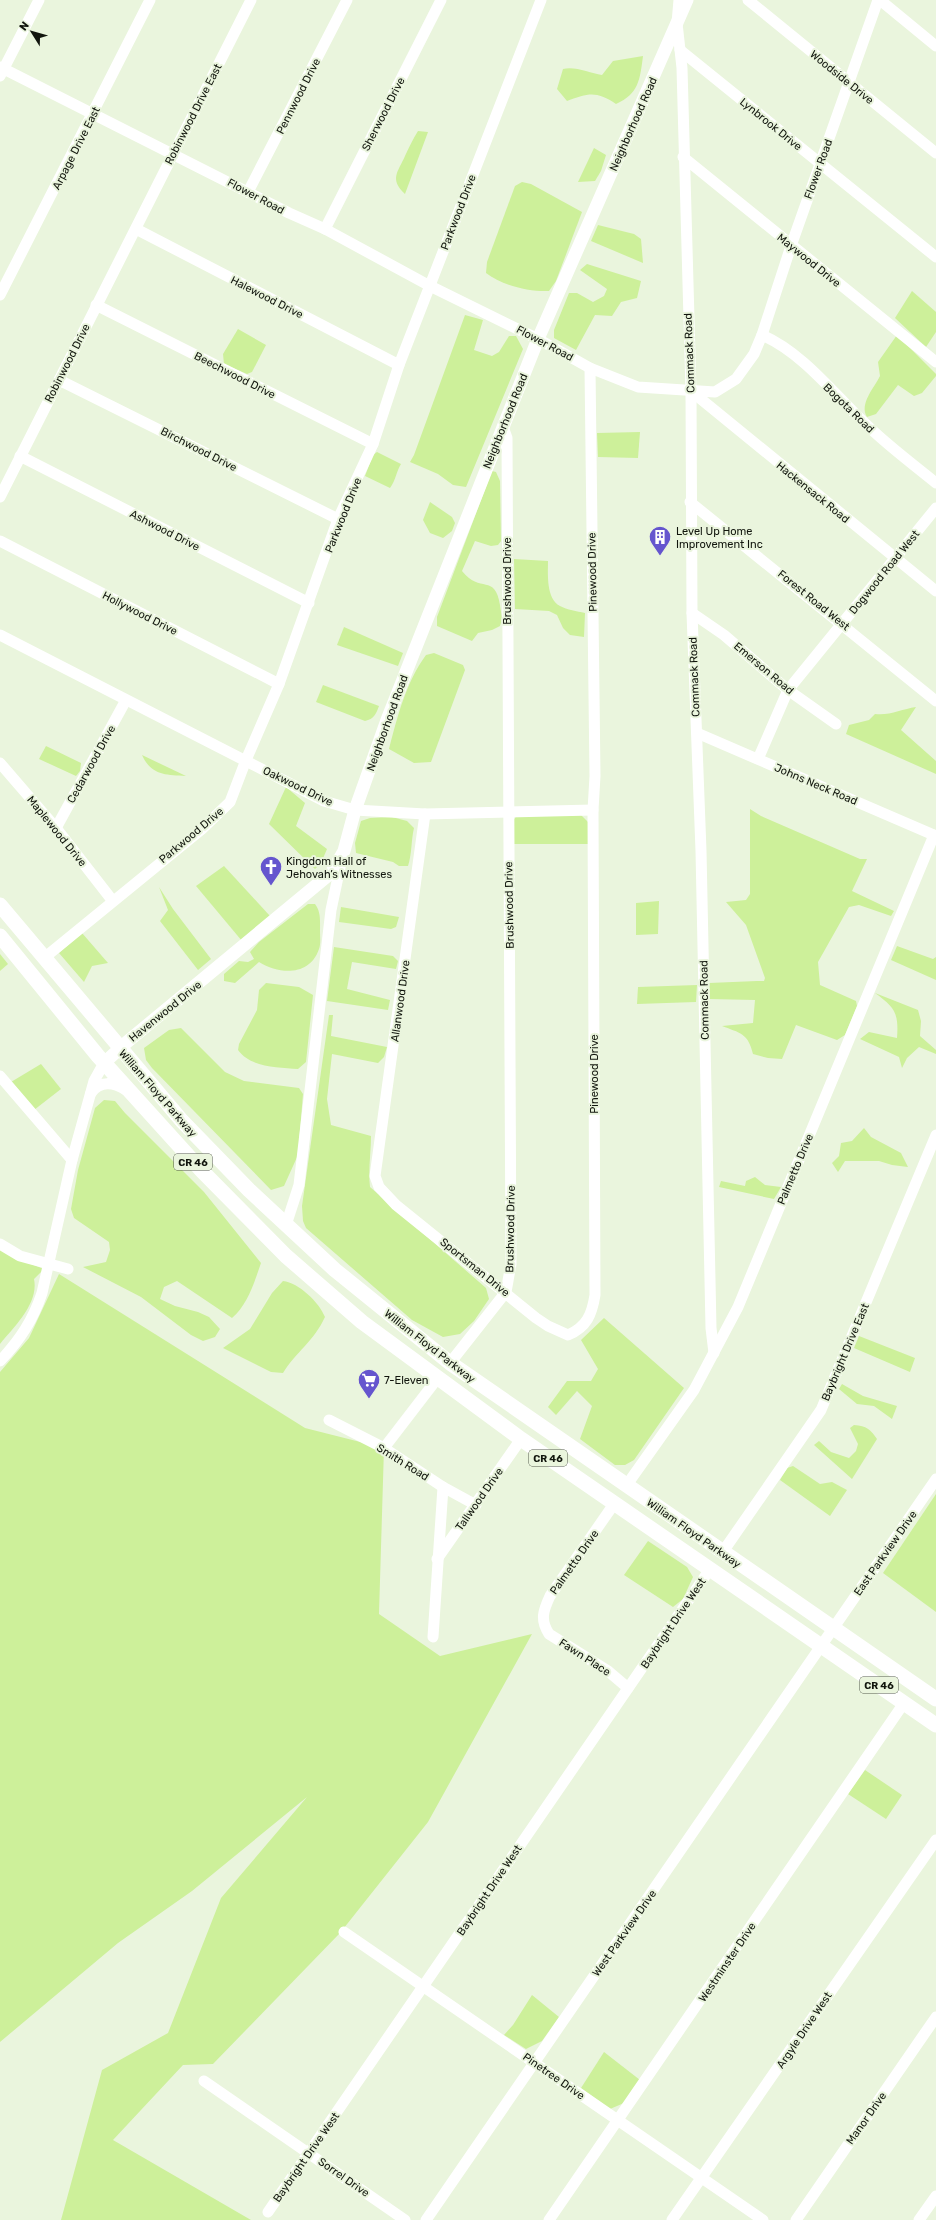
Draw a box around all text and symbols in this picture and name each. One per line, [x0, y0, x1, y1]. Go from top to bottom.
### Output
north arrow [12, 12, 52, 52]
text: N [17, 19, 32, 33]
street label: Woodside Drive [807, 48, 876, 107]
street label: Pennwood Drive [274, 56, 323, 136]
street label: Robinwood Drive East [162, 61, 225, 167]
street label: Sherwood Drive [359, 75, 408, 153]
street label: Neighborhood Road [607, 75, 660, 173]
street label: Lynbrook Drive [737, 95, 804, 153]
street label: Arpage Drive East [50, 104, 103, 192]
street label: Flower Road [802, 137, 835, 201]
street label: Parkwood Drive [438, 173, 479, 252]
street label: Flower Road [225, 176, 287, 217]
street label: Maywood Drive [774, 231, 843, 290]
street label: Halewood Drive [228, 274, 305, 321]
street label: Commack Road [682, 313, 697, 393]
street label: Robinwood Drive [42, 322, 93, 405]
street label: Flower Road [514, 323, 576, 364]
street label: Beechwood Drive [192, 349, 278, 402]
street label: Neighborhood Road [480, 372, 530, 471]
street label: Bogota Road [821, 381, 877, 436]
street label: Birchwood Drive [158, 425, 239, 474]
street label: Hackensack Road [773, 459, 852, 526]
street label: Parkwood Drive [322, 476, 364, 555]
street label: Ashwood Drive [128, 507, 202, 554]
building icon: Level Up Home Improvement Inc [647, 524, 673, 557]
place label: Level Up Home Improvement Inc [676, 525, 763, 551]
street label: Dogwood Road West [847, 527, 923, 617]
street label: Pinewood Drive [585, 532, 600, 612]
street label: Brushwood Drive [501, 537, 514, 625]
street label: Forest Road West [775, 567, 853, 634]
street label: Hollywood Drive [100, 589, 180, 638]
street label: Commack Road [687, 637, 702, 717]
street label: Emerson Road [731, 640, 796, 697]
street label: Neighborhood Road [364, 673, 411, 773]
street label: Cedarwood Drive [65, 723, 118, 806]
street label: Johns Neck Road [772, 761, 859, 808]
street label: Oakwood Drive [261, 764, 335, 809]
street label: Maplewood Drive [24, 793, 89, 869]
street label: Parkwood Drive [157, 805, 226, 866]
church icon: Kingdom Hall of Jehovah’s Witnesses [258, 854, 284, 887]
place label: Kingdom Hall of Jehovah’s Witnesses [286, 855, 392, 881]
street label: Brushwood Drive [502, 861, 517, 949]
street label: Allanwood Drive [388, 959, 413, 1043]
street label: Commack Road [697, 960, 712, 1040]
street label: Havenwood Drive [126, 978, 204, 1045]
street label: Pinewood Drive [588, 1034, 601, 1114]
street label: William Floyd Parkway [116, 1047, 199, 1140]
street label: Palmetto Drive [775, 1132, 816, 1207]
road number: CR 46 [174, 1154, 212, 1170]
street label: Brushwood Drive [503, 1185, 518, 1273]
street label: Sportsman Drive [437, 1235, 512, 1299]
street label: Baybright Drive East [819, 1301, 872, 1403]
street label: William Floyd Parkway [382, 1307, 478, 1386]
supermarket icon: 7-Eleven [356, 1367, 382, 1400]
place label: 7-Eleven [384, 1374, 429, 1387]
street label: Smith Road [374, 1441, 431, 1484]
road number: CR 46 [529, 1450, 567, 1466]
street label: Tallwood Drive [453, 1465, 506, 1533]
street label: William Floyd Parkway [644, 1496, 743, 1571]
street label: East Parkview Drive [851, 1508, 920, 1598]
street label: Palmetto Drive [547, 1528, 601, 1597]
street label: Baybright Drive West [638, 1575, 709, 1671]
street label: Fawn Place [557, 1636, 613, 1679]
road number: CR 46 [860, 1677, 898, 1693]
street label: Baybright Drive West [454, 1842, 525, 1938]
street label: West Parkview Drive [590, 1887, 659, 1979]
street label: Westminster Drive [696, 1920, 759, 2004]
street label: Argyle Drive West [774, 1989, 835, 2071]
street label: Pinetree Drive [520, 2050, 587, 2102]
street label: Manor Drive [844, 2090, 889, 2147]
street label: Baybright Drive West [271, 2109, 343, 2205]
street label: Sorrel Drive [316, 2155, 372, 2200]

